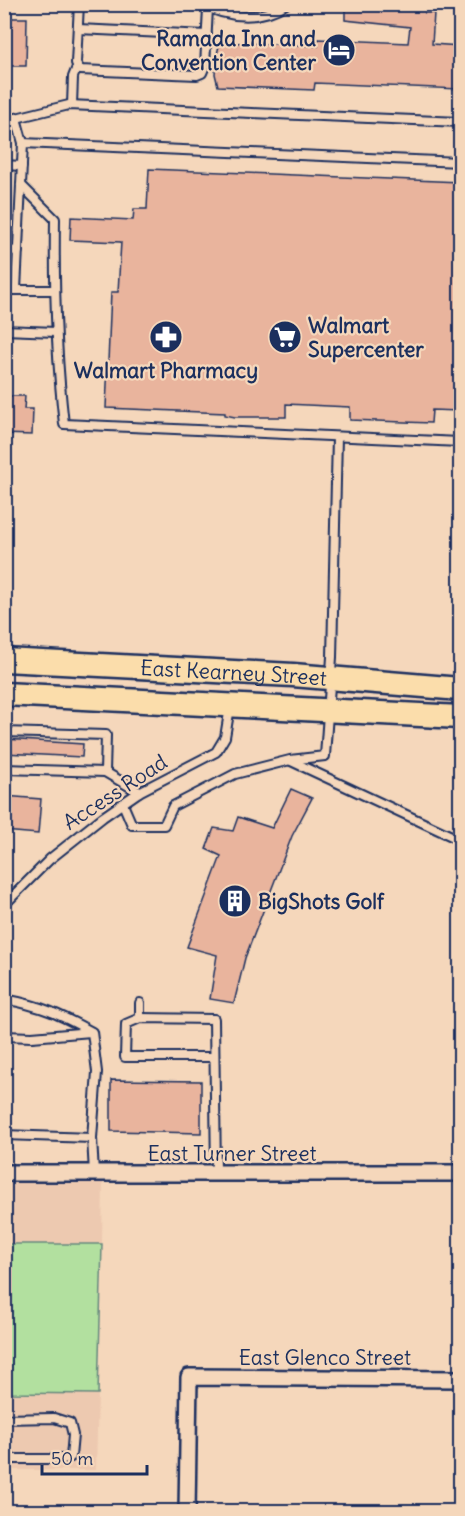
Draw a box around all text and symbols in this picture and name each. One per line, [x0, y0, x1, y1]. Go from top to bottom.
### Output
place label: Ramada Inn and Convention Center [141, 25, 317, 76]
hotel icon: Ramada Inn and Convention Center [321, 32, 357, 68]
place label: Walmart Supercenter [308, 312, 424, 363]
pharmacy icon: Walmart Pharmacy [148, 319, 184, 355]
supermarket icon: Walmart Supercenter [267, 319, 303, 355]
place label: Walmart Pharmacy [74, 357, 258, 384]
street label: East Kearney Street [140, 654, 328, 691]
street label: Access Road [58, 748, 172, 836]
building icon: BigShots Golf [217, 883, 253, 919]
place label: BigShots Golf [258, 888, 385, 915]
street label: East Turner Street [147, 1140, 317, 1167]
street label: East Glenco Street [239, 1344, 411, 1371]
scale bar [42, 1438, 147, 1476]
text: 50 m [51, 1447, 93, 1470]

